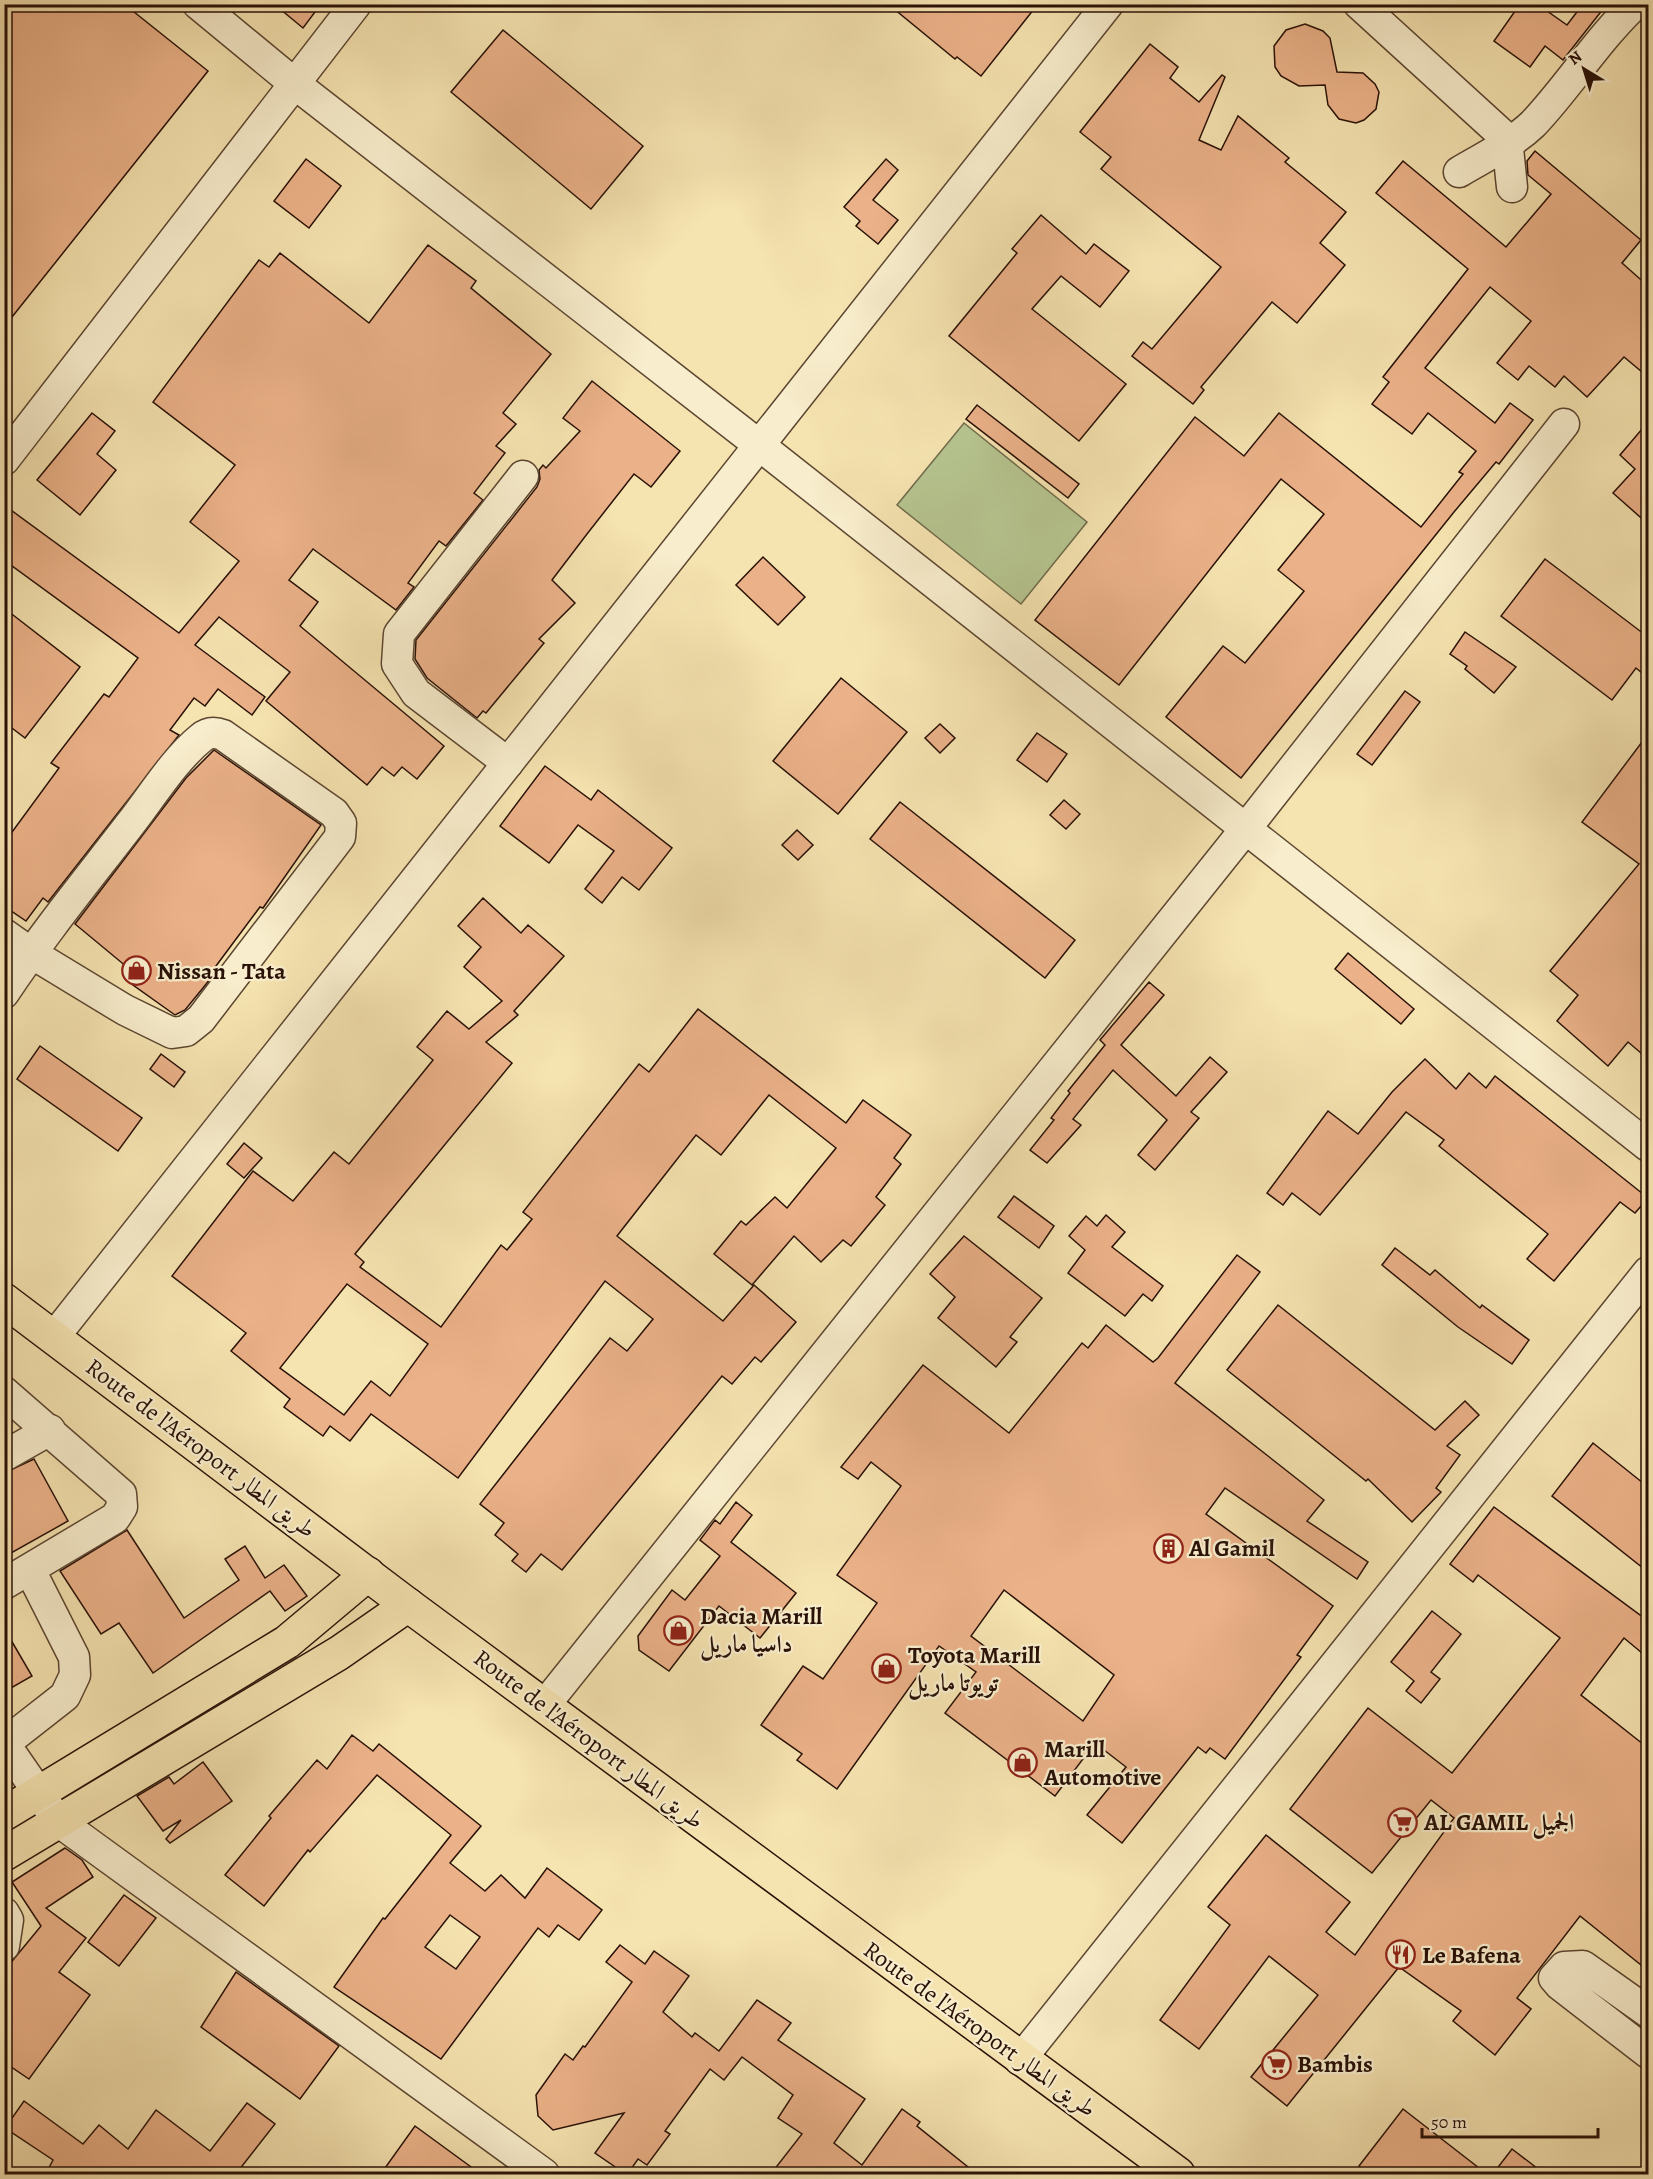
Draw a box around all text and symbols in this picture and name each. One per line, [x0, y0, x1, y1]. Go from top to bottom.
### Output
north arrow [1554, 39, 1614, 99]
text: N [1564, 45, 1587, 70]
shop icon: Nissan - Tata [120, 955, 152, 987]
place label: Nissan - Tata [157, 955, 286, 987]
street label: Route de l'Aéroport طريق المطار [79, 1351, 323, 1545]
building icon: Al Gamil [1152, 1532, 1184, 1564]
place label: Al Gamil [1188, 1532, 1276, 1564]
place label: Dacia Marill داسيا ماريل [700, 1600, 823, 1661]
shop icon: Dacia Marill داسيا ماريل [663, 1614, 695, 1646]
place label: Toyota Marill تويوتا ماريل [908, 1639, 1041, 1700]
street label: Route de l'Aéroport طريق المطار [467, 1642, 711, 1836]
shop icon: Toyota Marill تويوتا ماريل [871, 1653, 903, 1685]
place label: Marill Automotive [1043, 1733, 1161, 1793]
shop icon: Marill Automotive [1007, 1747, 1039, 1779]
supermarket icon: AL GAMIL الجميل [1387, 1806, 1419, 1838]
place label: AL GAMIL الجميل [1423, 1806, 1574, 1839]
street label: Route de l'Aéroport طريق المطار [857, 1934, 1103, 2124]
restaurant icon: Le Bafena [1385, 1939, 1417, 1971]
place label: Le Bafena [1422, 1939, 1521, 1971]
supermarket icon: Bambis [1260, 2048, 1292, 2080]
place label: Bambis [1297, 2048, 1373, 2080]
scale bar [1422, 2101, 1598, 2139]
text: 50 m [1431, 2110, 1467, 2134]

